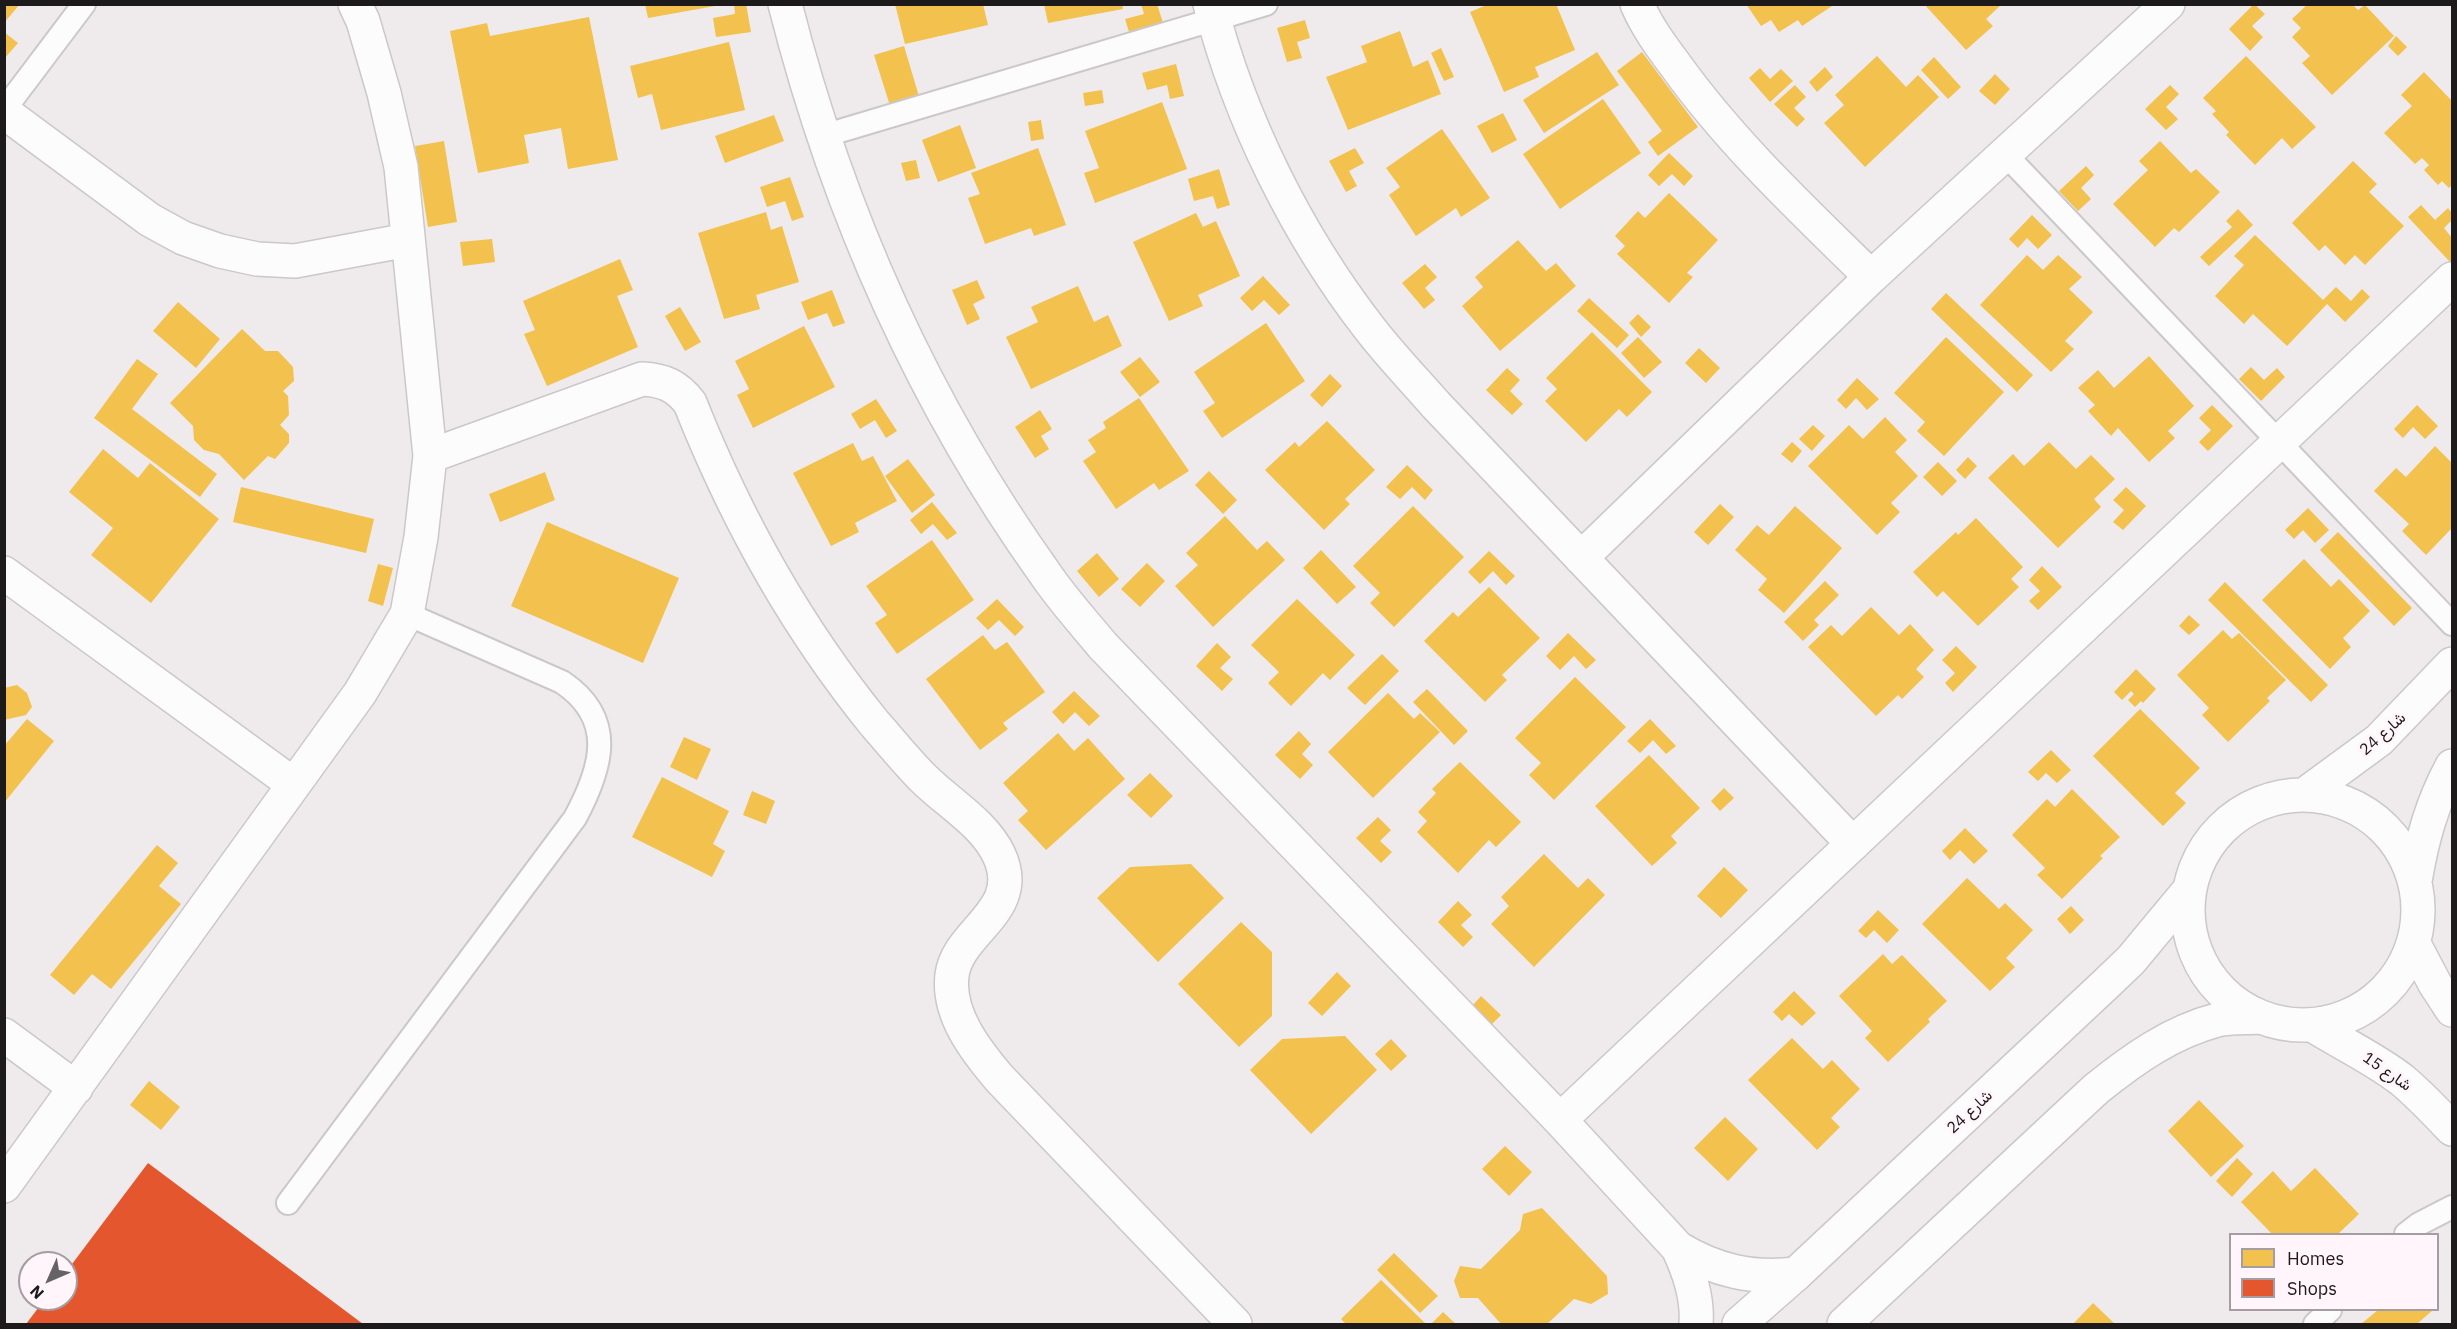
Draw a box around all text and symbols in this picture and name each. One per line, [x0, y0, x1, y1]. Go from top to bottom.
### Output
street label: شارع 24 [2356, 708, 2410, 760]
street label: شارع 15 [2359, 1048, 2415, 1096]
street label: شارع 24 [1943, 1086, 1997, 1138]
legend [2229, 1233, 2439, 1311]
text: Homes [2287, 1247, 2344, 1270]
north arrow [18, 1251, 78, 1311]
text: Shops [2287, 1277, 2337, 1300]
text: N [26, 1281, 48, 1303]

